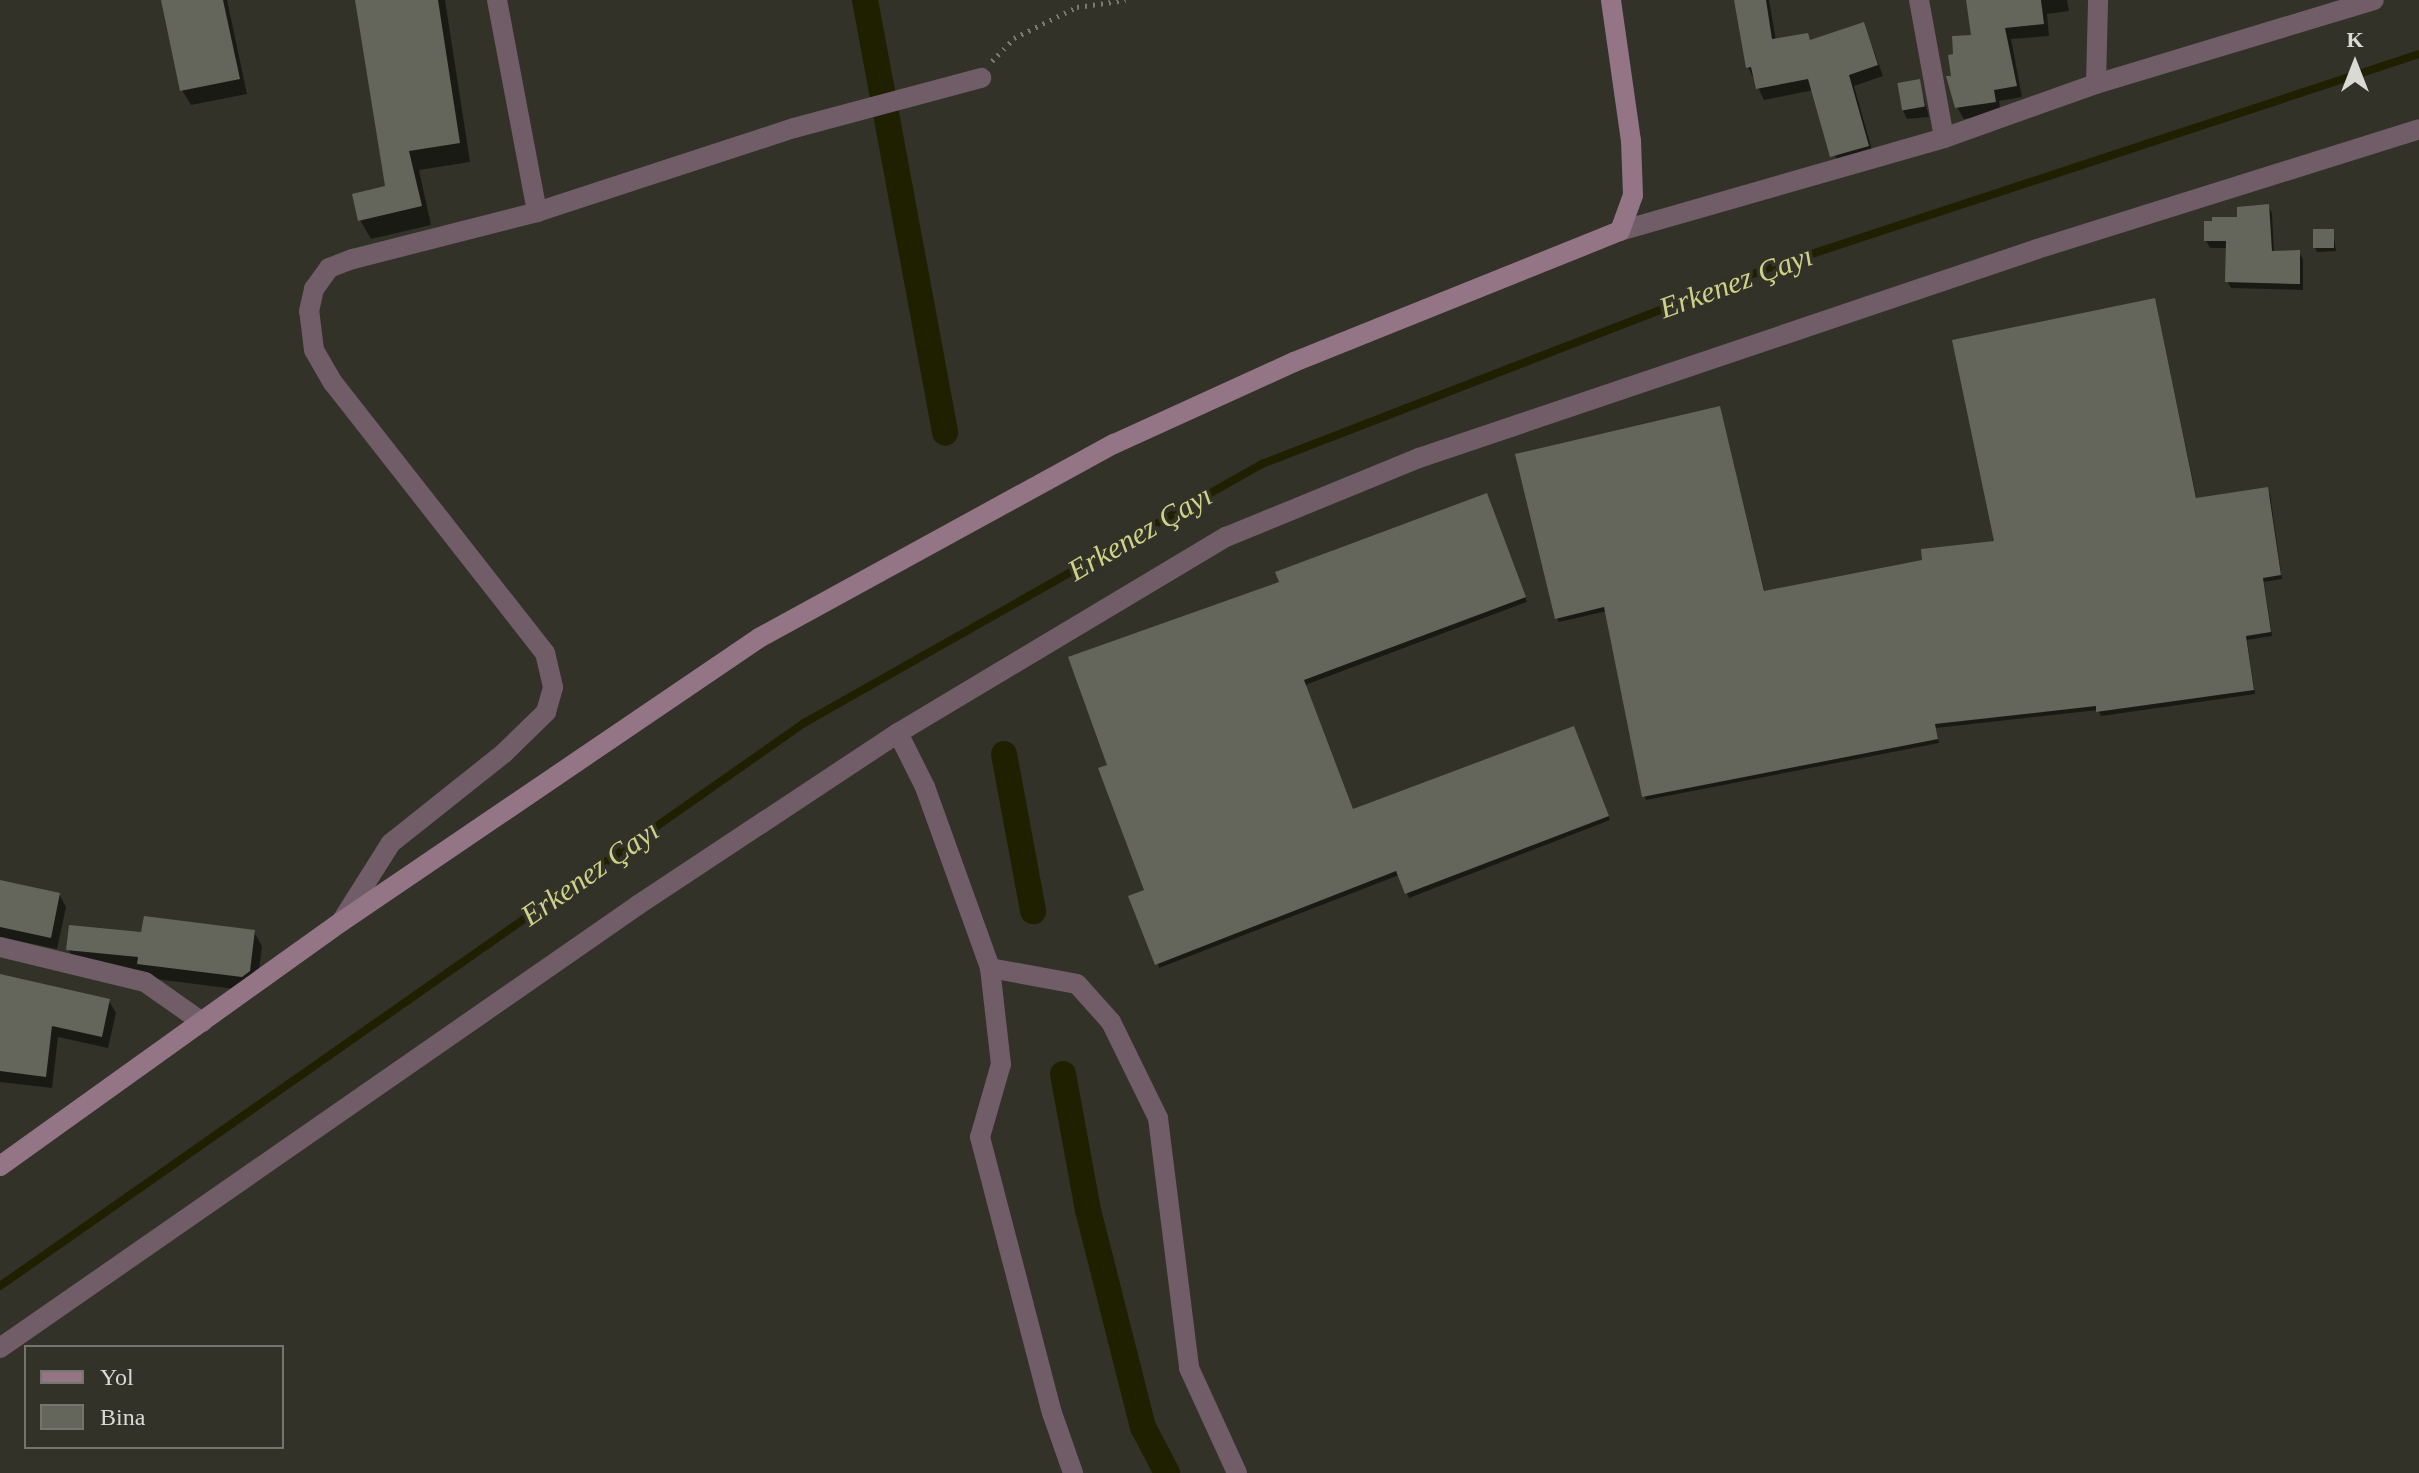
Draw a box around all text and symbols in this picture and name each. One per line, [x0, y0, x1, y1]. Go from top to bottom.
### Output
north arrow [2315, 24, 2395, 104]
text: K [2346, 27, 2364, 52]
water label: Erkenez Çayı [1654, 238, 1818, 326]
water label: Erkenez Çayı [1061, 477, 1219, 589]
water label: Erkenez Çayı [514, 812, 666, 934]
legend [24, 1345, 284, 1449]
text: Yol [100, 1364, 134, 1390]
text: Bina [100, 1404, 145, 1430]

